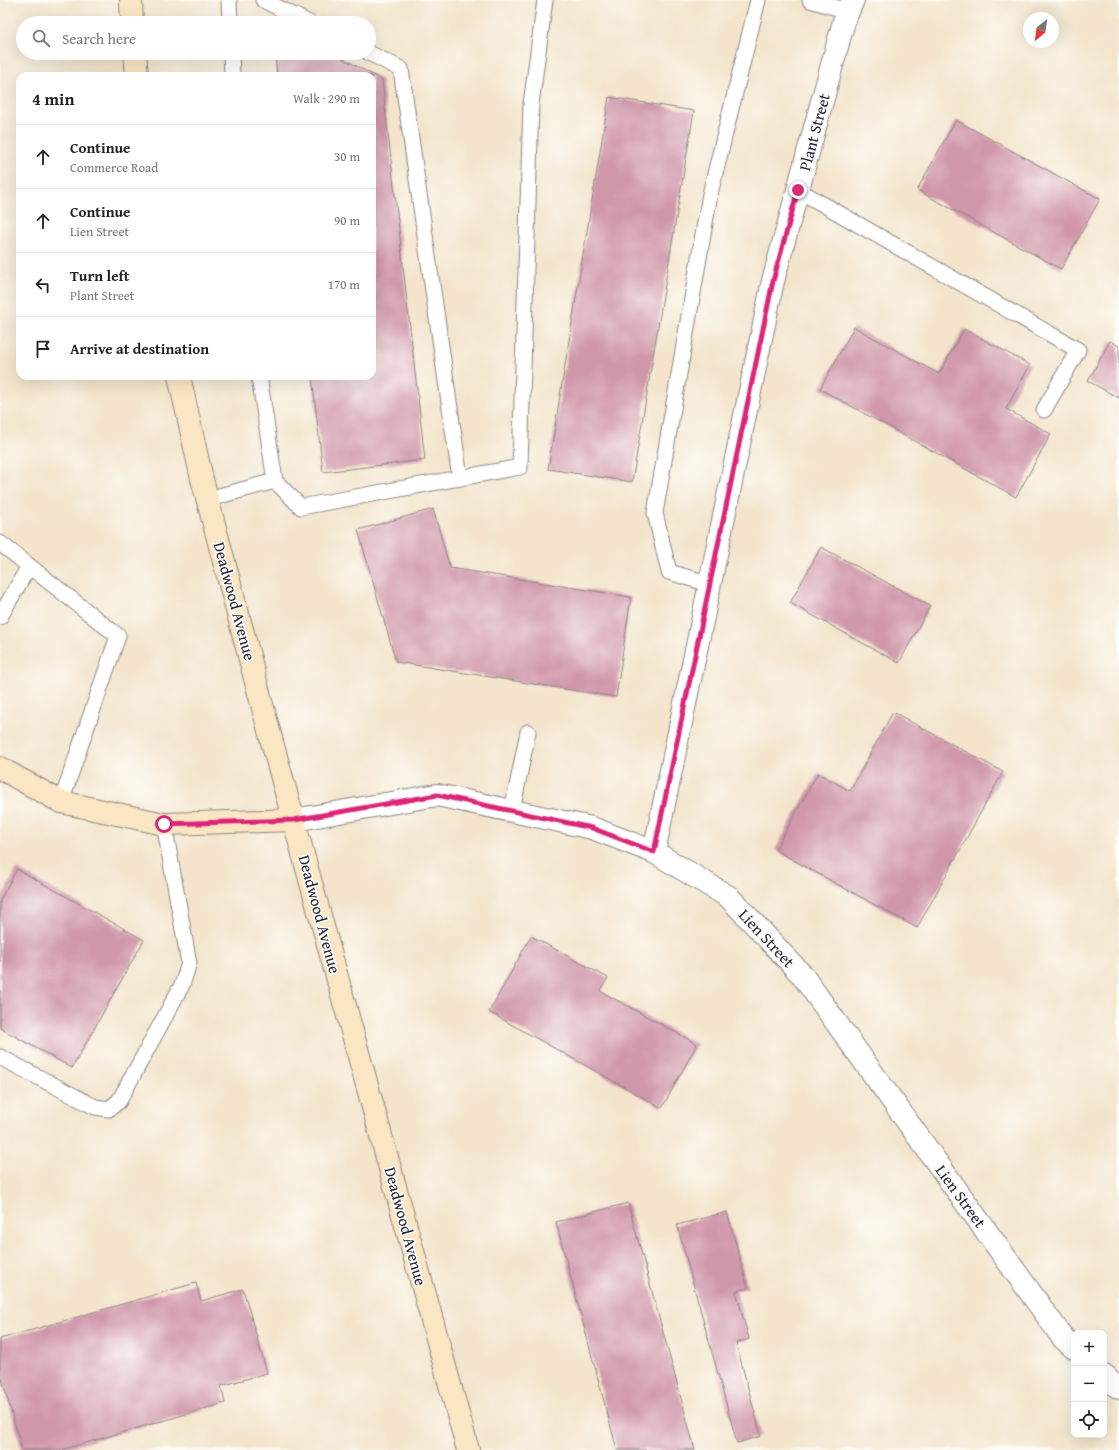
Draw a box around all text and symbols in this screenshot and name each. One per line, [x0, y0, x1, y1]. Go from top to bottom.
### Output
north arrow [1023, 12, 1059, 48]
search box [16, 16, 376, 60]
icon: search [30, 27, 52, 49]
text: Search here [62, 28, 136, 49]
text: 4 min [32, 86, 74, 111]
text: Walk · 290 m [293, 89, 360, 108]
street label: Plant Street [792, 90, 836, 173]
text: Continue [70, 137, 131, 158]
icon: ahead [32, 146, 54, 168]
text: 30 m [334, 147, 360, 166]
text: Commerce Road [70, 158, 158, 177]
route end [789, 181, 807, 199]
text: Continue [70, 201, 131, 222]
icon: ahead [32, 210, 54, 232]
text: 90 m [334, 211, 360, 230]
text: Lien Street [70, 222, 129, 241]
text: Turn left [70, 265, 129, 286]
icon: left [32, 274, 54, 296]
text: 170 m [328, 275, 360, 294]
text: Plant Street [70, 286, 134, 305]
icon: arrive [32, 338, 54, 360]
text: Arrive at destination [70, 338, 209, 359]
street label: Deadwood Avenue [208, 539, 262, 663]
route start [155, 815, 173, 833]
street label: Deadwood Avenue [293, 852, 347, 976]
street label: Lien Street [733, 903, 801, 973]
street label: Lien Street [930, 1160, 992, 1233]
street label: Deadwood Avenue [379, 1164, 433, 1288]
map controls [1071, 1330, 1107, 1438]
button: + [1071, 1330, 1107, 1366]
button: − [1071, 1366, 1107, 1402]
button: locate [1071, 1402, 1107, 1438]

